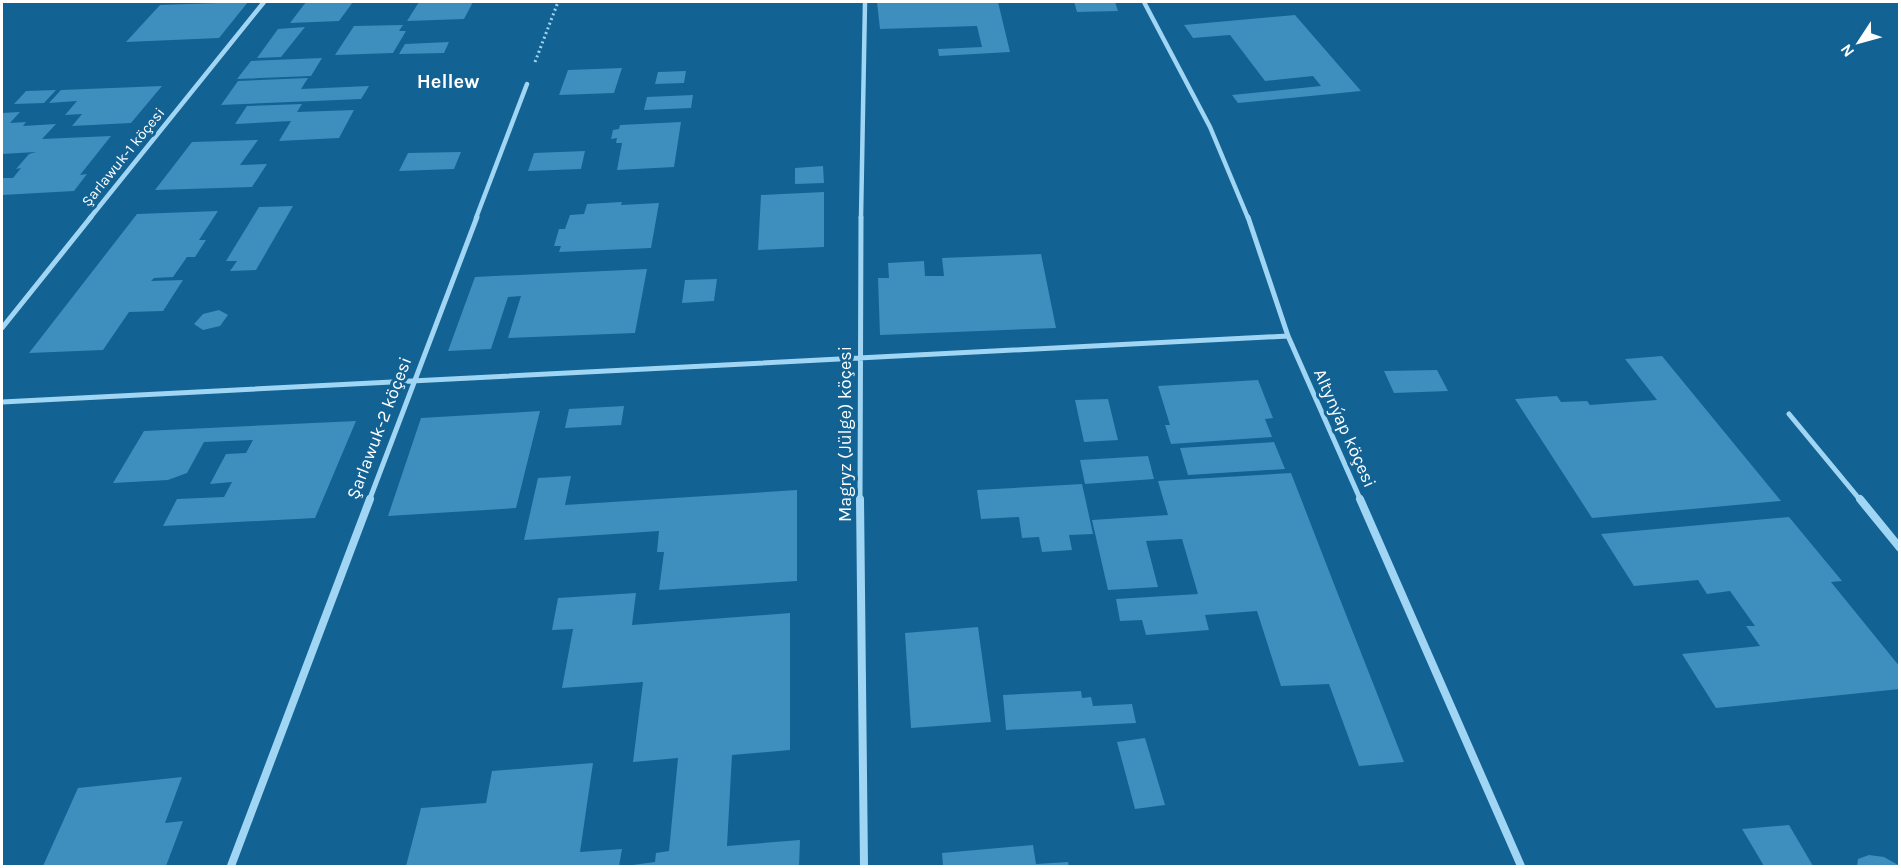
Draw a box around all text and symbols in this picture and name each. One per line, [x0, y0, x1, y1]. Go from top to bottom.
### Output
north arrow [1829, 12, 1889, 72]
text: N [1836, 40, 1858, 61]
district label: Hellew [417, 70, 479, 93]
street label: Şarlawuk-1 köçesi [78, 104, 168, 210]
street label: Magryz (Jülge) köçesi [834, 346, 856, 522]
street label: Şarlawuk-2 köçesi [342, 354, 416, 502]
street label: Altynýap köçesi [1309, 365, 1381, 491]

